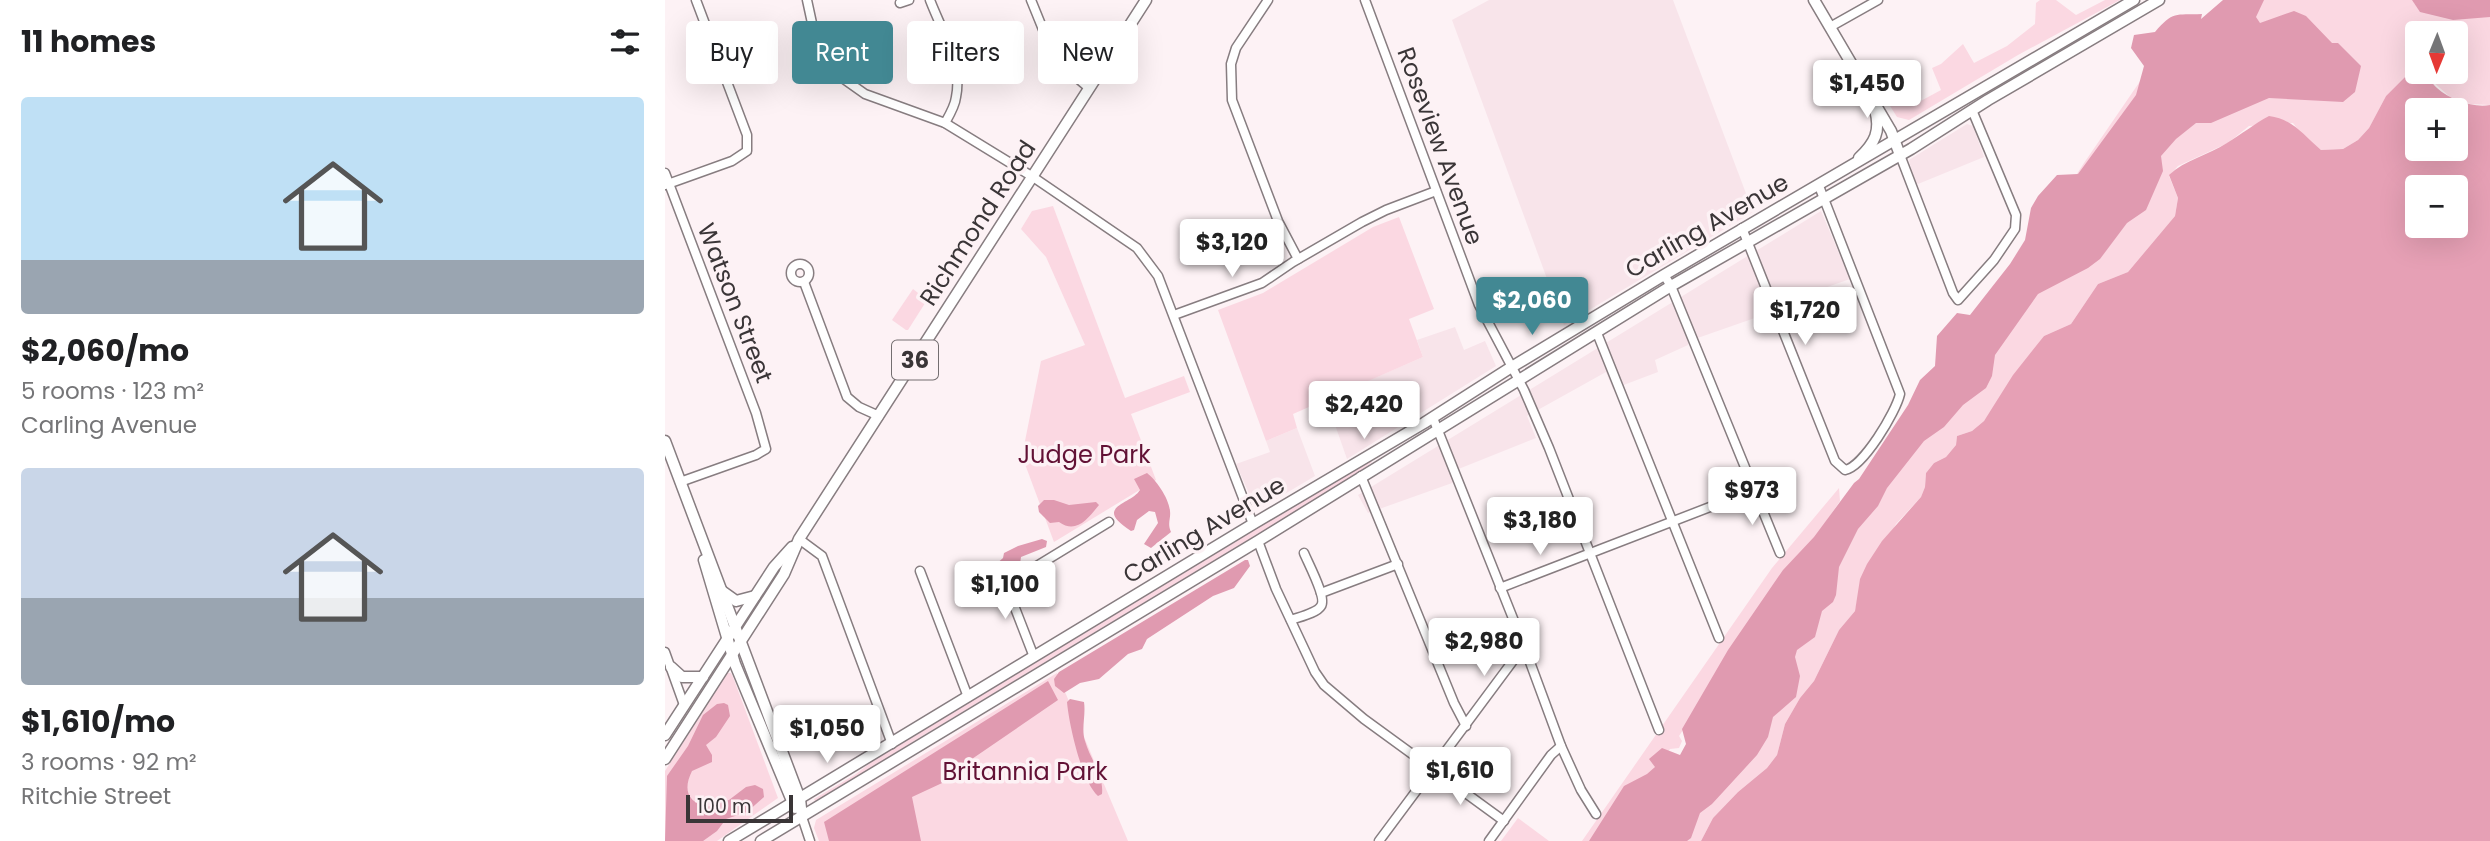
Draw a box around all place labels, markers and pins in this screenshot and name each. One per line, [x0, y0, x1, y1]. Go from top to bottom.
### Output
pin: $1,450 [1810, 60, 1924, 120]
pin: $3,120 [1175, 219, 1289, 279]
pin: $2,060 [1475, 278, 1589, 337]
pin: $1,720 [1748, 288, 1862, 347]
pin: $2,420 [1307, 382, 1421, 441]
pin: $973 [1711, 468, 1793, 527]
pin: $3,180 [1483, 498, 1597, 557]
pin: $1,100 [948, 562, 1062, 621]
pin: $2,980 [1427, 618, 1541, 678]
pin: $1,050 [770, 706, 884, 765]
pin: $1,610 [1403, 748, 1517, 807]

